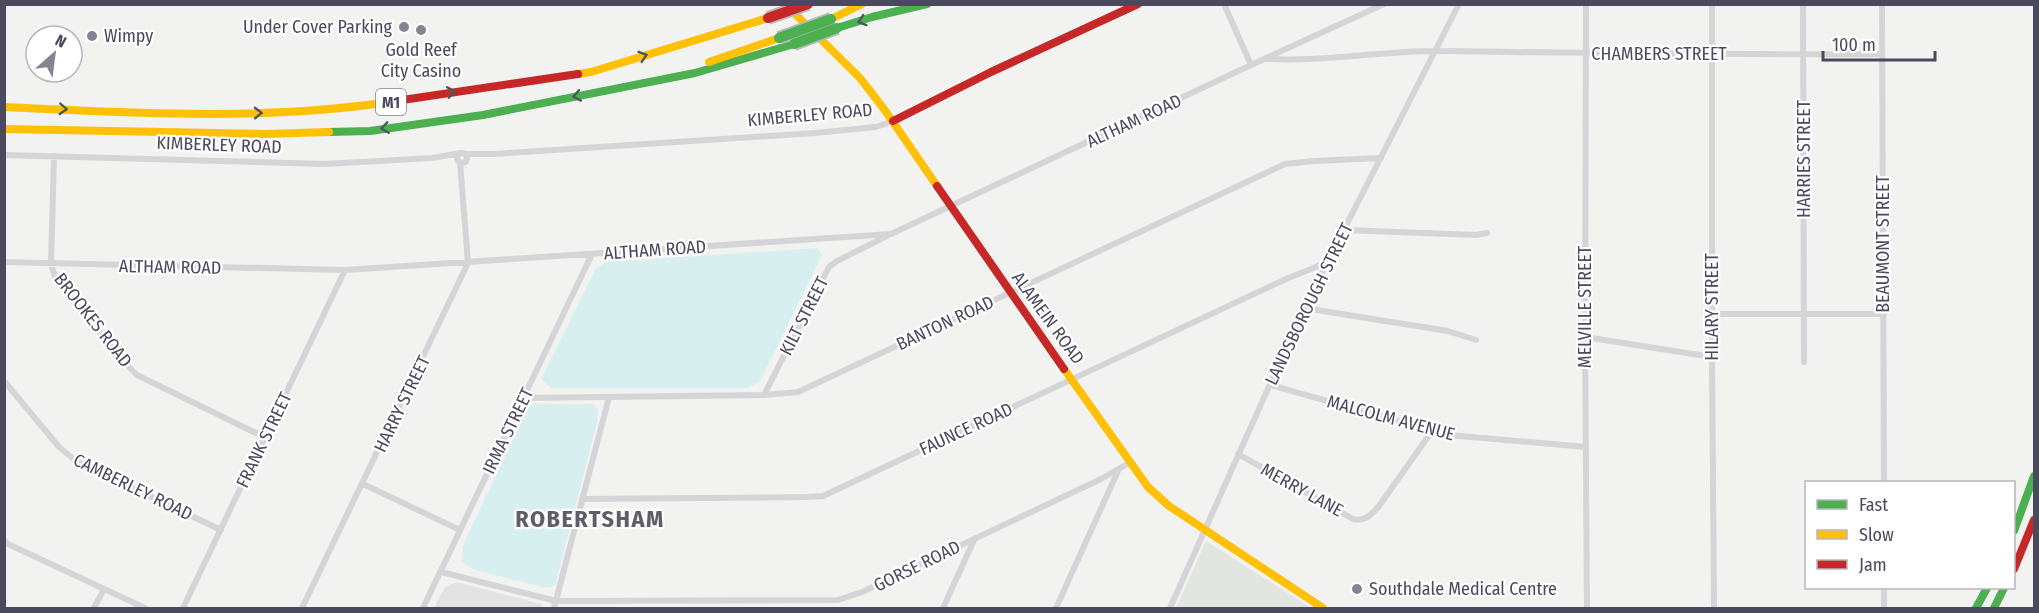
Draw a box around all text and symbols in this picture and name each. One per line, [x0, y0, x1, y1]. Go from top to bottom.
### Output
one-way arrow [857, 14, 868, 26]
place label: Under Cover Parking [243, 16, 393, 38]
marker: Under Cover Parking [397, 20, 411, 34]
marker: Gold Reef City Casino [414, 23, 428, 37]
north arrow [24, 24, 84, 84]
scale bar [1823, 24, 1936, 62]
place label: Wimpy [104, 25, 153, 47]
marker: Wimpy [85, 29, 99, 43]
text: N [52, 31, 70, 52]
text: 100 m [1832, 34, 1876, 56]
place label: Gold Reef City Casino [381, 39, 461, 82]
street label: CHAMBERS STREET [1591, 43, 1727, 65]
one-way arrow [637, 51, 648, 63]
one-way arrow [447, 87, 456, 99]
road number: M1 [376, 89, 406, 115]
one-way arrow [573, 89, 583, 102]
street label: ALTHAM ROAD [1083, 89, 1185, 153]
street label: KIMBERLEY ROAD [747, 99, 873, 131]
street label: HARRIES STREET [1793, 99, 1815, 218]
one-way arrow [58, 103, 67, 116]
one-way arrow [253, 107, 262, 119]
one-way arrow [380, 122, 390, 134]
street label: KIMBERLEY ROAD [156, 132, 282, 158]
street label: BEAUMONT STREET [1872, 175, 1894, 313]
street label: LANDSBOROUGH STREET [1260, 219, 1358, 389]
street label: ALTHAM ROAD [603, 235, 707, 265]
street label: MELVILLE STREET [1574, 245, 1596, 368]
street label: HILARY STREET [1701, 253, 1723, 361]
street label: ALTHAM ROAD [119, 255, 221, 279]
street label: BROOKES ROAD [49, 268, 137, 372]
street label: ALAMEIN ROAD [1007, 268, 1089, 368]
street label: KILT STREET [775, 272, 833, 359]
street label: BANTON ROAD [893, 291, 997, 355]
street label: HARRY STREET [369, 352, 435, 456]
street label: IRMA STREET [478, 384, 539, 478]
street label: FRANK STREET [231, 388, 297, 491]
street label: MALCOLM AVENUE [1325, 390, 1457, 446]
street label: FAUNCE ROAD [916, 398, 1016, 460]
street label: CAMBERLEY ROAD [70, 449, 196, 525]
street label: MERRY LANE [1257, 458, 1347, 522]
legend [1805, 481, 2015, 589]
text: Fast [1859, 494, 1888, 516]
district label: ROBERTSHAM [515, 505, 665, 533]
text: Slow [1859, 524, 1894, 546]
street label: GORSE ROAD [870, 536, 964, 596]
text: Jam [1859, 554, 1887, 576]
place label: Southdale Medical Centre [1369, 578, 1557, 600]
marker: Southdale Medical Centre [1350, 582, 1364, 596]

